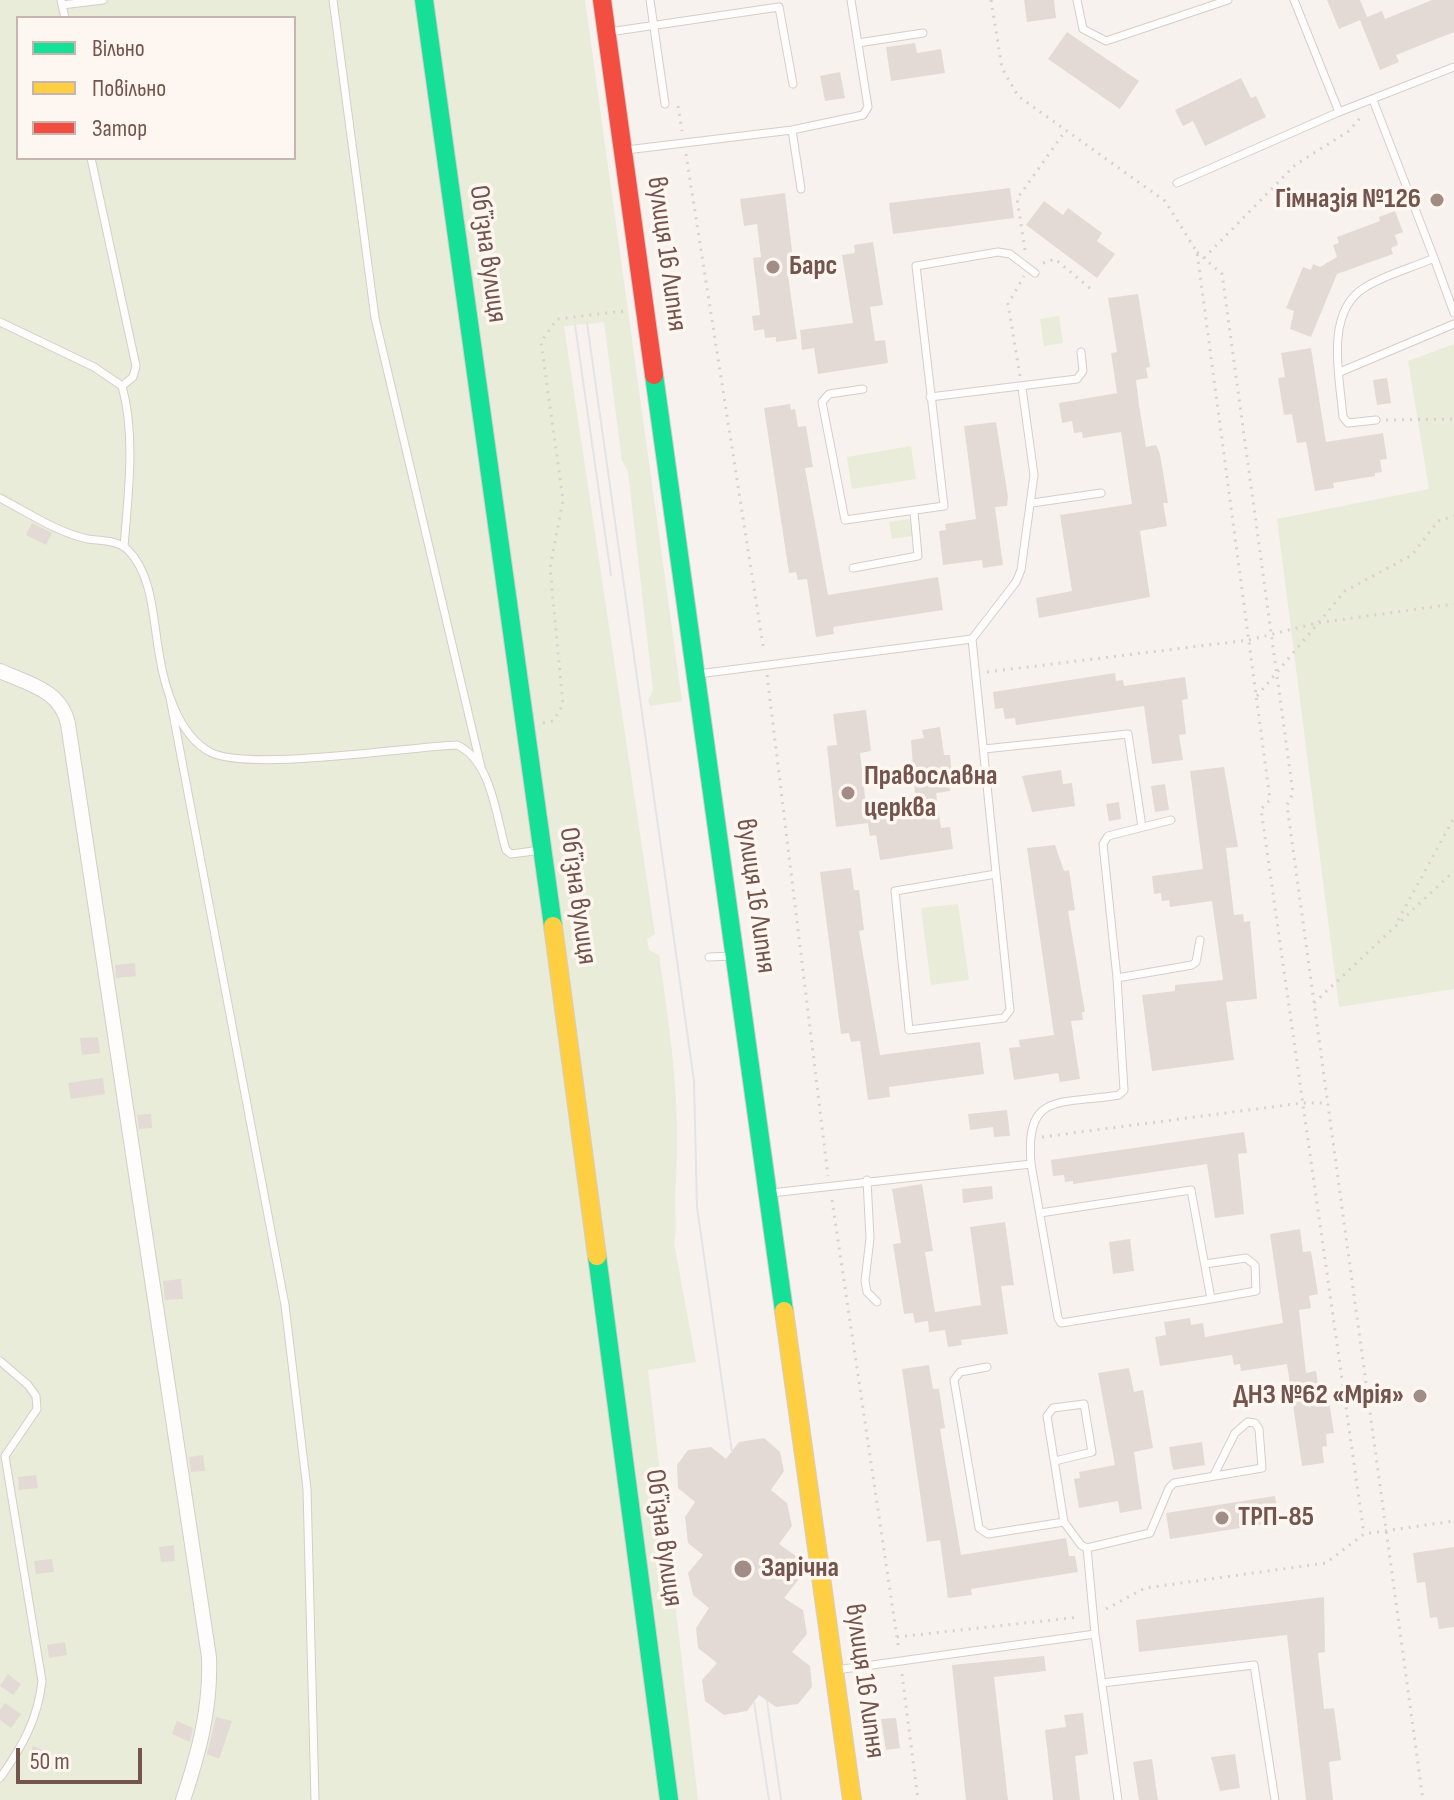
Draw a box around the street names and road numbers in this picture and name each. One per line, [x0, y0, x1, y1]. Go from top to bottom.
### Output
street label: вулиця 16 Липня [639, 175, 693, 333]
street label: Обʼїзна вулиця [461, 183, 513, 325]
street label: вулиця 16 Липня [728, 817, 782, 975]
street label: Обʼїзна вулиця [551, 825, 603, 967]
street label: Обʼїзна вулиця [637, 1467, 689, 1609]
street label: вулиця 16 Липня [837, 1602, 891, 1760]

